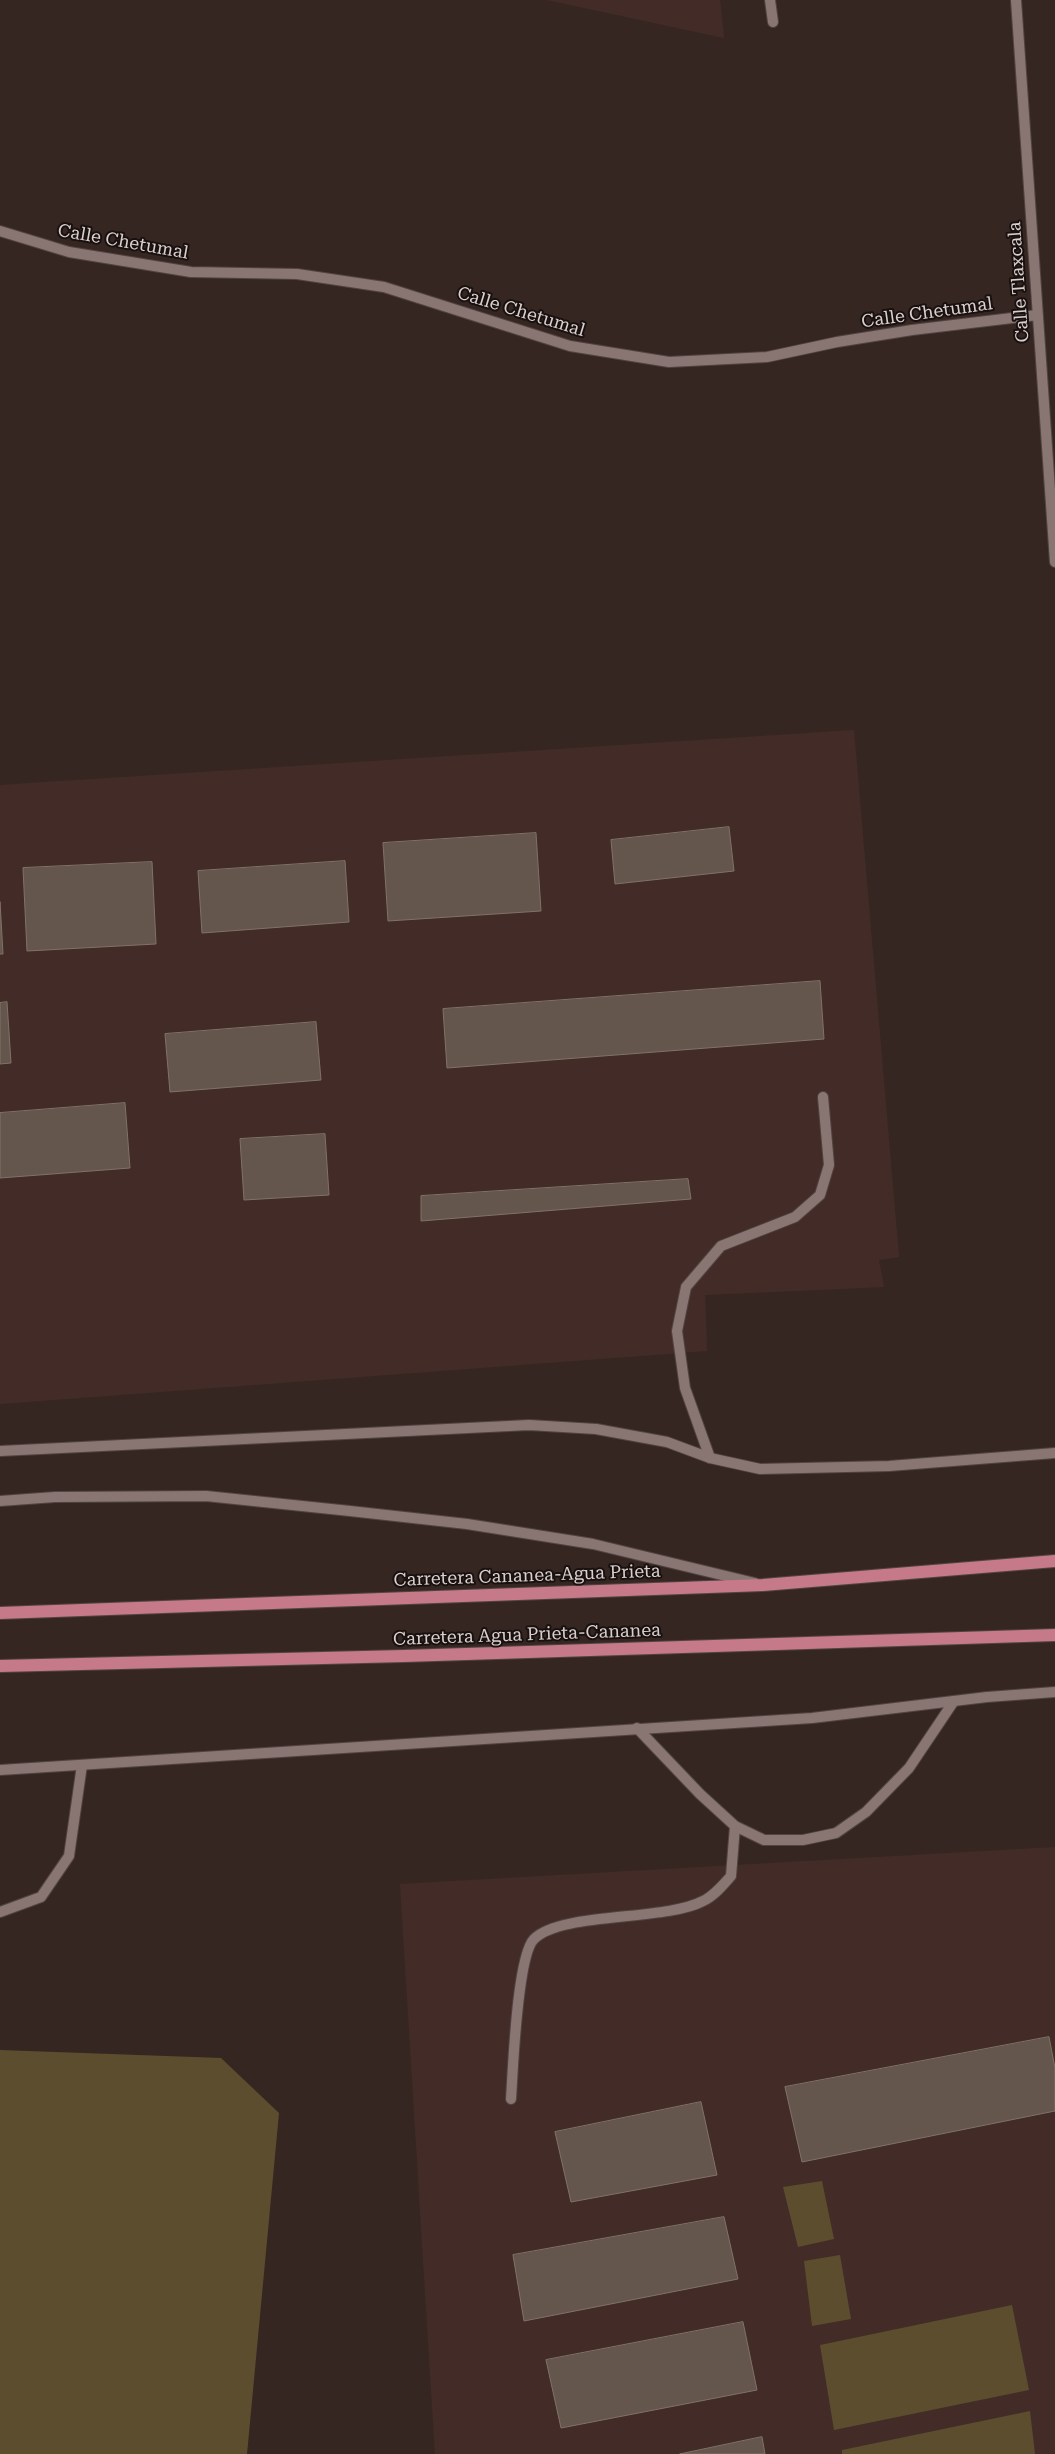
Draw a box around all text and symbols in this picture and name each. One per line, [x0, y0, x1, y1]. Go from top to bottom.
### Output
street label: Calle Chetumal [56, 220, 190, 264]
street label: Calle Tlaxcala [1004, 221, 1034, 343]
street label: Calle Chetumal [455, 282, 587, 342]
street label: Calle Chetumal [860, 293, 994, 333]
street label: Carretera Cananea-Agua Prieta [393, 1561, 661, 1591]
street label: Carretera Agua Prieta-Cananea [393, 1620, 661, 1650]

